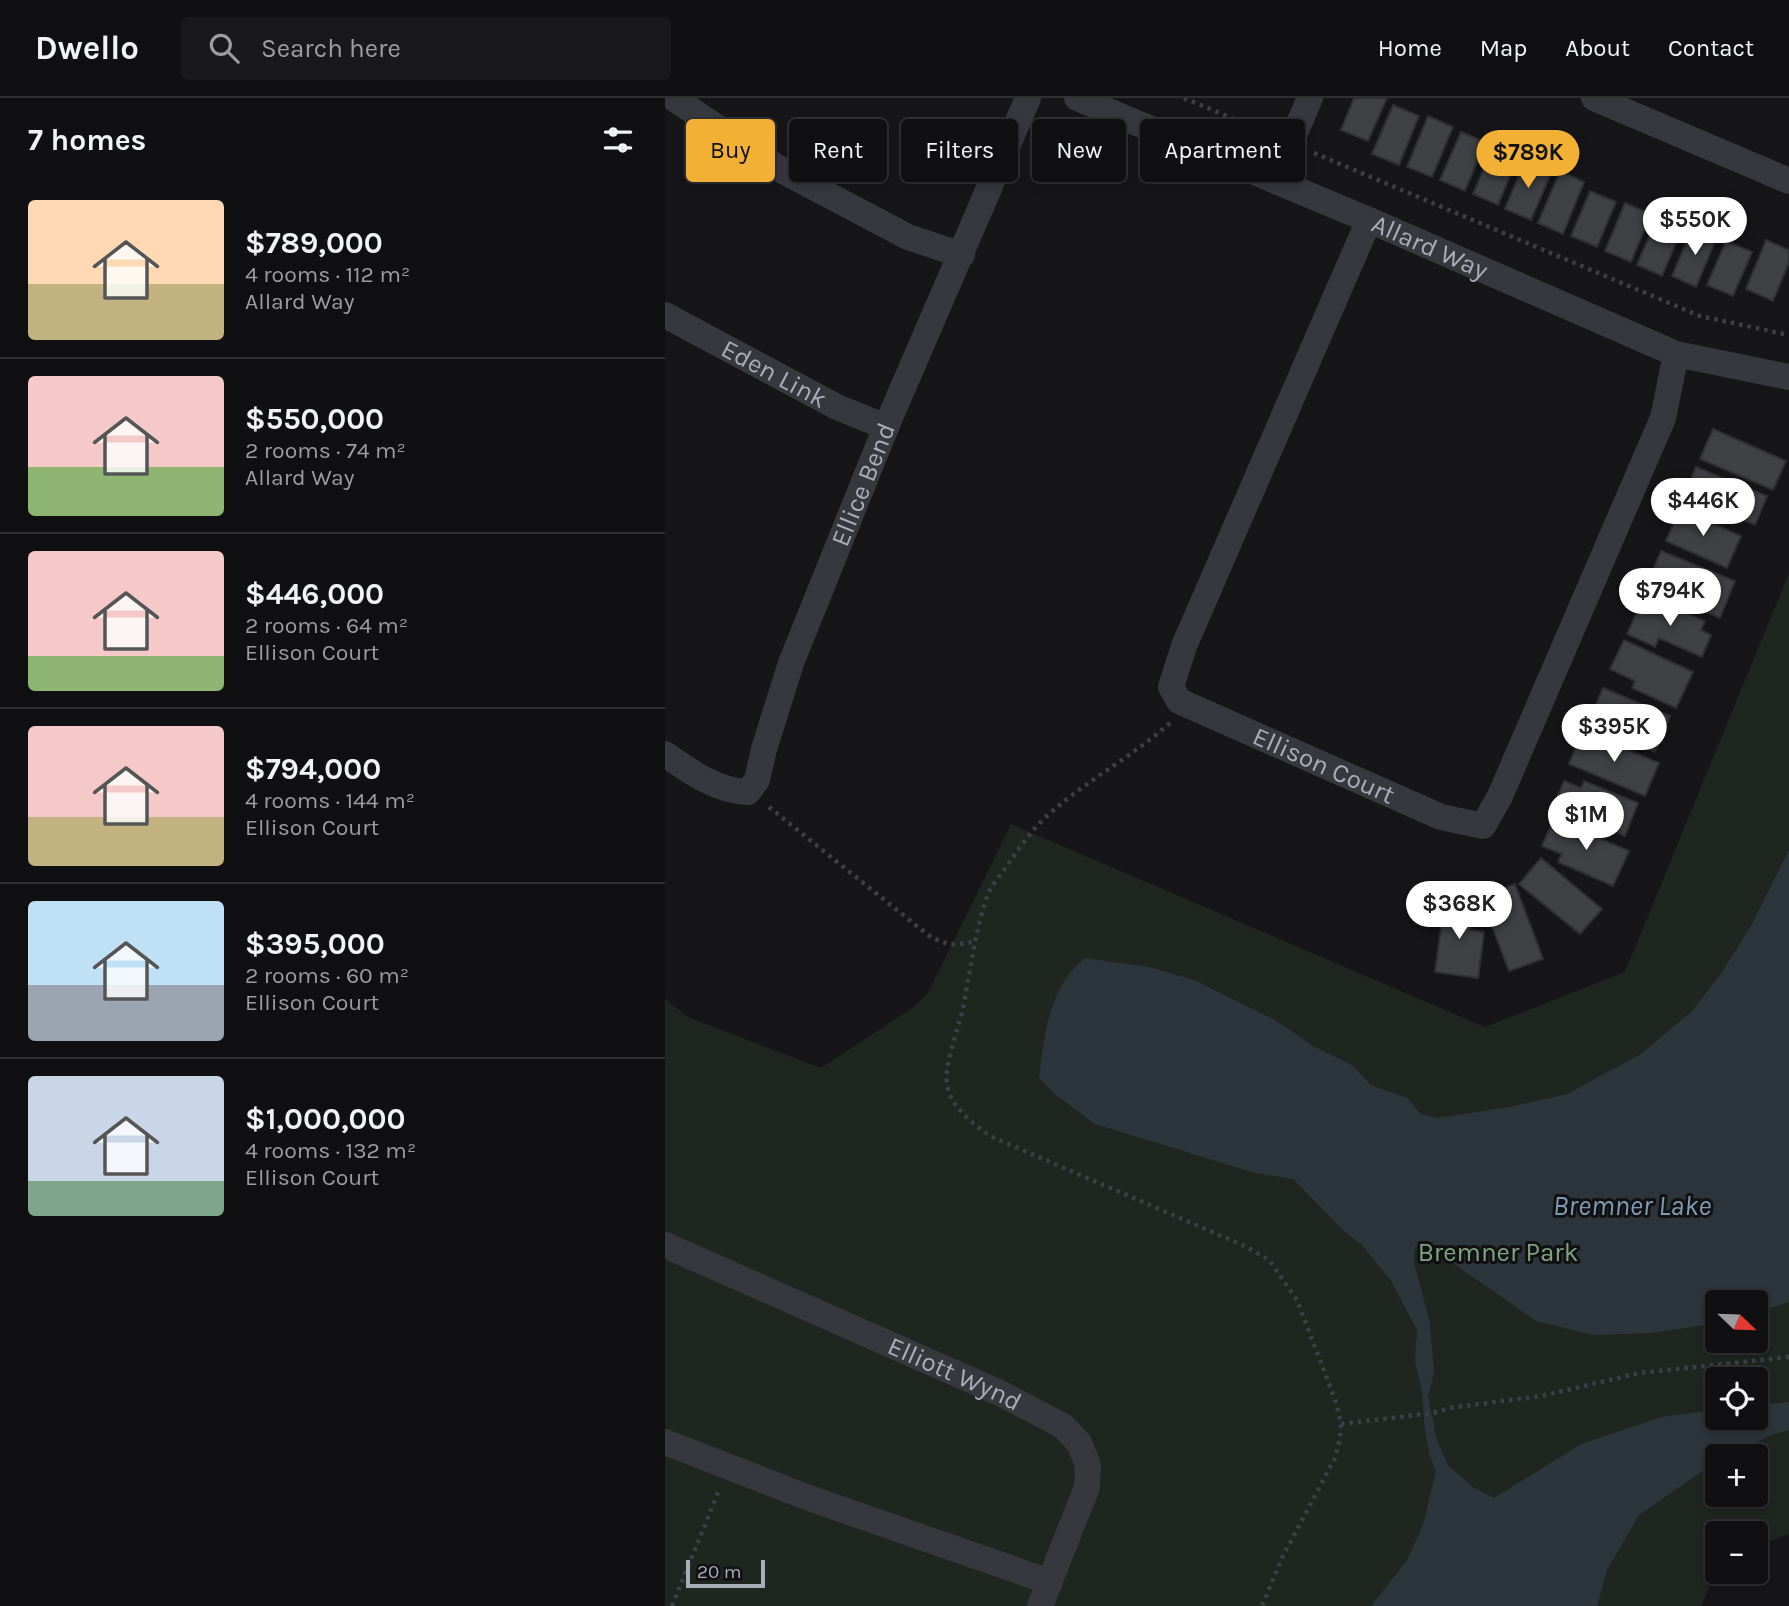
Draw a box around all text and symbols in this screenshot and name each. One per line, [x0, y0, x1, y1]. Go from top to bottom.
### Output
search box [181, 17, 671, 80]
text: Dwello [35, 29, 139, 67]
icon: search [205, 29, 243, 67]
text: Search here [261, 33, 401, 64]
text: Home [1378, 34, 1442, 62]
text: Map [1480, 34, 1527, 62]
text: About [1565, 34, 1630, 62]
text: Contact [1668, 34, 1754, 62]
chip: Buy [686, 119, 775, 182]
chip: Rent [789, 119, 887, 182]
chip: Filters [901, 119, 1018, 182]
chip: New [1032, 119, 1126, 182]
chip: Apartment [1140, 119, 1305, 182]
icon: filters [599, 121, 637, 159]
text: 7 homes [28, 122, 146, 158]
pin: $789K [1479, 130, 1577, 190]
text: $789K [1492, 139, 1564, 166]
pin: $550K [1646, 198, 1744, 257]
text: $550K [1659, 206, 1731, 233]
street label: Allard Way [1367, 208, 1493, 286]
text: $789,000 [245, 225, 383, 261]
icon: home [84, 228, 168, 312]
text: 4 rooms · 112 m² [245, 261, 410, 288]
text: Allard Way [245, 288, 354, 315]
street label: Eden Link [716, 333, 833, 414]
text: $550,000 [245, 401, 384, 437]
icon: home [84, 404, 168, 488]
street label: Ellice Bend [824, 418, 902, 551]
text: 2 rooms · 74 m² [245, 437, 406, 464]
text: Allard Way [245, 464, 354, 491]
pin: $446K [1654, 478, 1752, 538]
text: $446K [1667, 487, 1739, 514]
pin: $794K [1621, 568, 1719, 628]
text: $446,000 [245, 576, 384, 612]
text: $794K [1635, 577, 1705, 604]
icon: home [84, 579, 168, 663]
text: 2 rooms · 64 m² [245, 612, 408, 639]
text: Ellison Court [245, 639, 379, 666]
pin: $395K [1565, 704, 1663, 764]
text: $395K [1578, 713, 1650, 740]
street label: Ellison Court [1248, 720, 1400, 810]
text: $794,000 [245, 751, 381, 787]
icon: home [84, 754, 168, 838]
text: 4 rooms · 144 m² [245, 787, 415, 814]
pin: $1M [1552, 792, 1620, 852]
text: $1M [1564, 801, 1608, 828]
text: Ellison Court [245, 814, 379, 841]
pin: $368K [1410, 882, 1508, 941]
text: $368K [1422, 890, 1496, 917]
text: $395,000 [245, 926, 385, 962]
icon: home [84, 929, 168, 1013]
text: 2 rooms · 60 m² [245, 962, 409, 989]
text: Ellison Court [245, 989, 379, 1016]
text: $1,000,000 [245, 1101, 405, 1137]
icon: home [84, 1104, 168, 1188]
text: 4 rooms · 132 m² [245, 1137, 416, 1164]
text: Ellison Court [245, 1164, 379, 1191]
water label: Bremner Lake [1553, 1189, 1711, 1222]
park label: Bremner Park [1418, 1237, 1578, 1268]
north arrow [1705, 1290, 1767, 1353]
map controls [1705, 1290, 1768, 1584]
street label: Elliott Wynd [883, 1330, 1027, 1417]
button: locate [1705, 1367, 1768, 1430]
button: + [1705, 1444, 1768, 1507]
button: − [1705, 1521, 1768, 1584]
scale bar [686, 1557, 765, 1589]
text: 20 m [697, 1561, 742, 1583]

